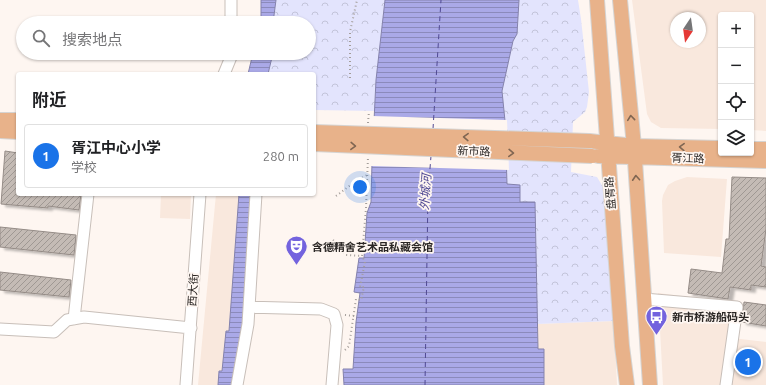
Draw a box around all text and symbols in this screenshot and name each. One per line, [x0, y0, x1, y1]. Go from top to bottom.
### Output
north arrow [670, 12, 706, 48]
map controls [718, 12, 754, 156]
button: + [718, 12, 754, 48]
search box [16, 16, 316, 60]
icon: search [30, 27, 52, 49]
text: 搜索地点 [62, 31, 122, 48]
button: − [718, 48, 754, 84]
button: locate [718, 84, 754, 120]
text: 附近 [32, 90, 66, 109]
one-way arrow [627, 115, 636, 121]
button: layers [718, 120, 754, 156]
one-way arrow [463, 133, 469, 141]
text: 胥江中心小学 [71, 139, 161, 156]
one-way arrow [350, 142, 356, 150]
one-way arrow [679, 143, 685, 151]
street label: 新市路 [457, 144, 491, 158]
one-way arrow [508, 148, 514, 157]
text: 1 [42, 149, 50, 163]
text: 280 m [263, 149, 299, 163]
street label: 胥江路 [671, 151, 705, 165]
text: 学校 [71, 160, 97, 174]
water label: 外城河 [417, 172, 433, 210]
one-way arrow [632, 175, 641, 182]
street label: 盘胥路 [603, 176, 617, 210]
your location [350, 177, 370, 197]
theatre icon: 含德精舍艺术品私藏会馆 [284, 234, 310, 267]
place label: 含德精舍艺术品私藏会馆 [312, 241, 433, 253]
street label: 西大街 [186, 273, 200, 307]
bus stop icon: 新市桥游船码头 [644, 304, 670, 337]
place label: 新市桥游船码头 [672, 311, 749, 323]
pin: 1 [735, 347, 761, 377]

